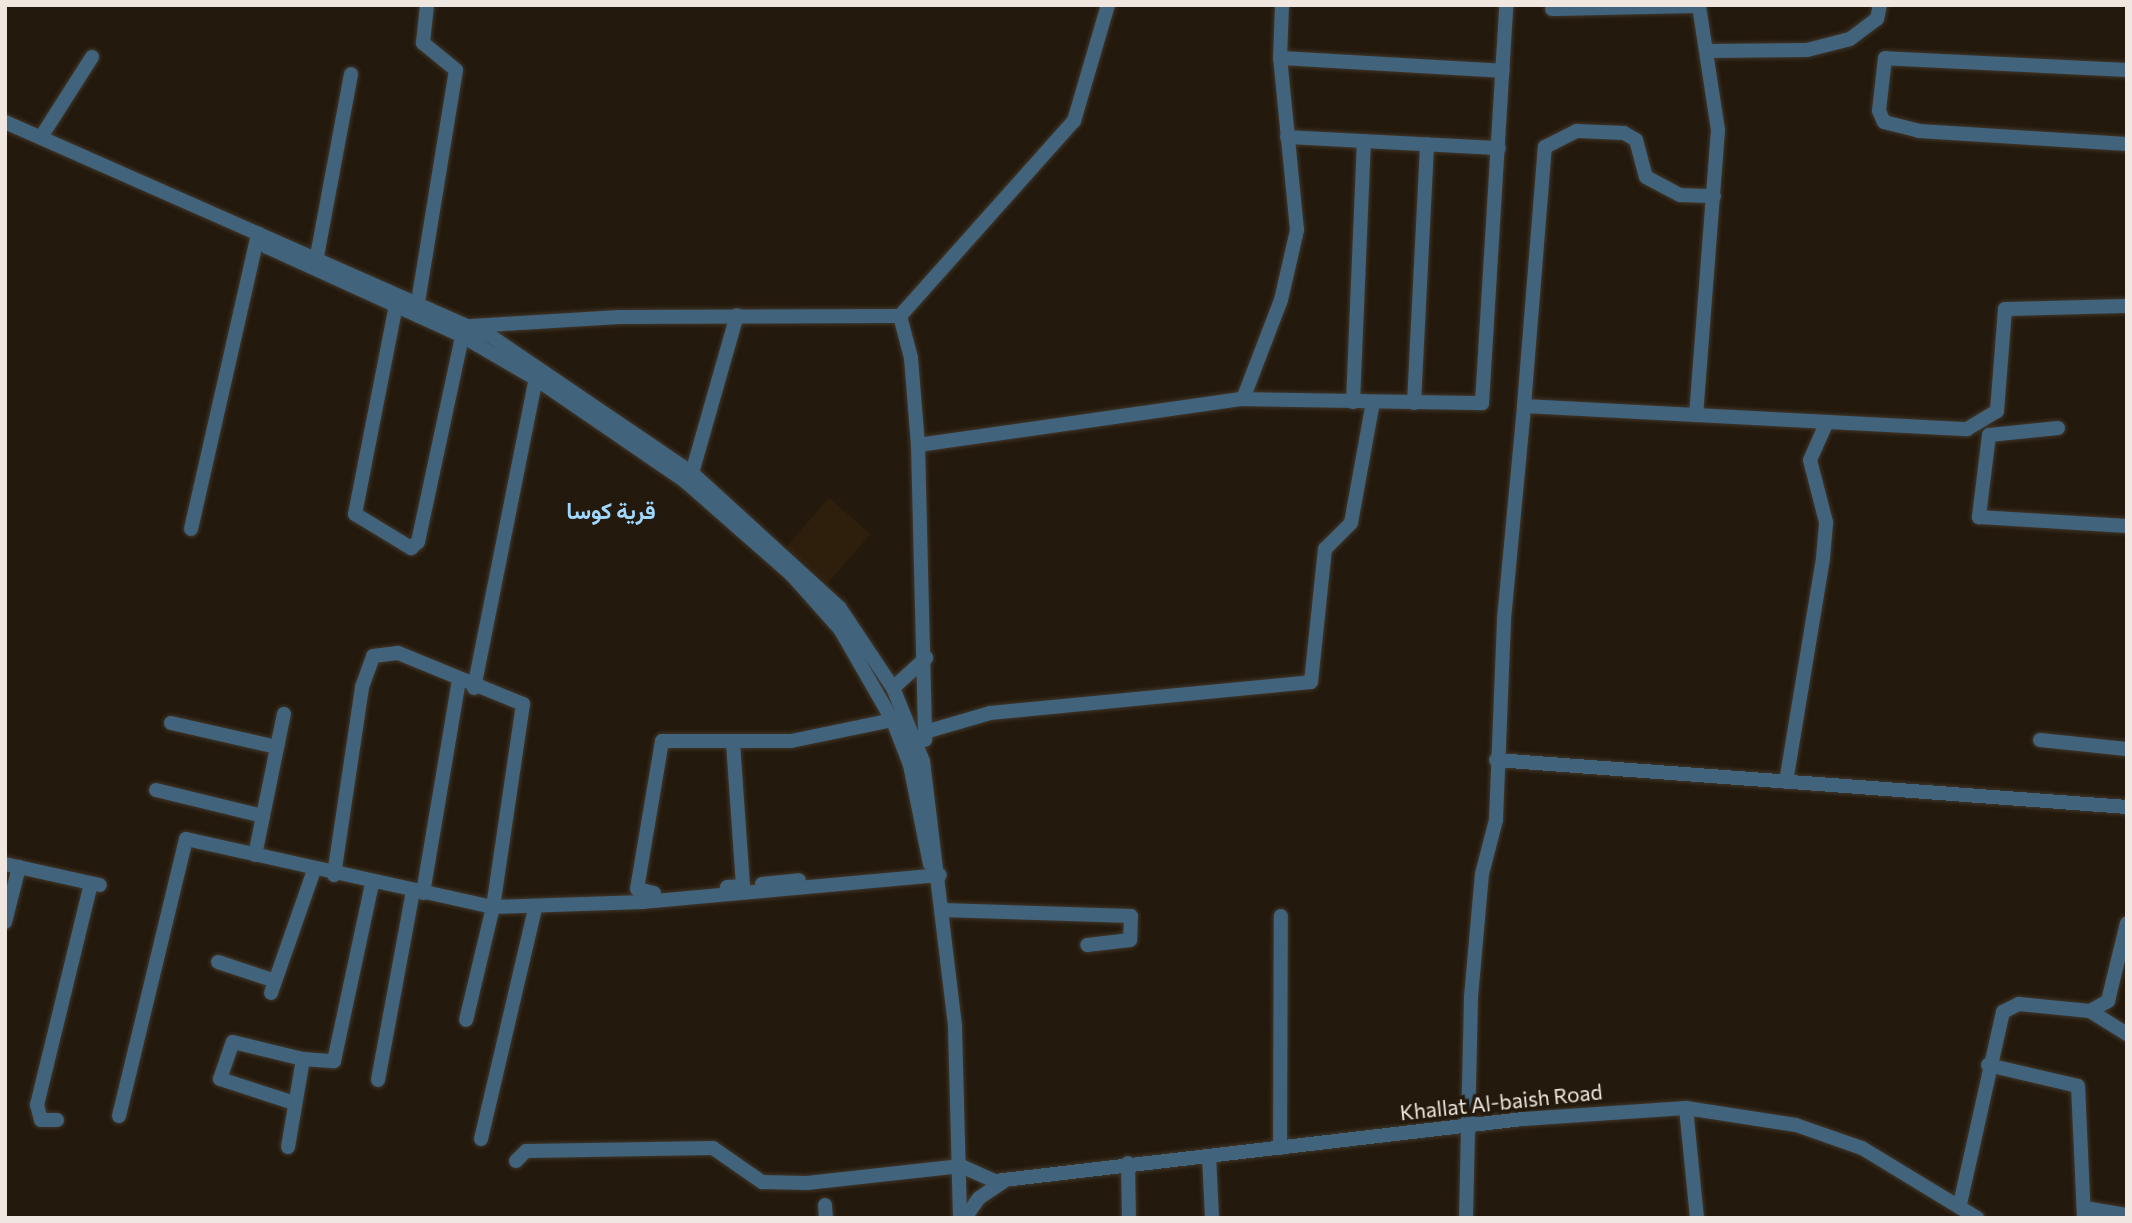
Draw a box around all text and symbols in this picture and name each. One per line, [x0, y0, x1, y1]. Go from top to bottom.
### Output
district label: قرية كوسا [566, 496, 656, 524]
street label: Khallat Al-baish Road [1398, 1079, 1604, 1125]

